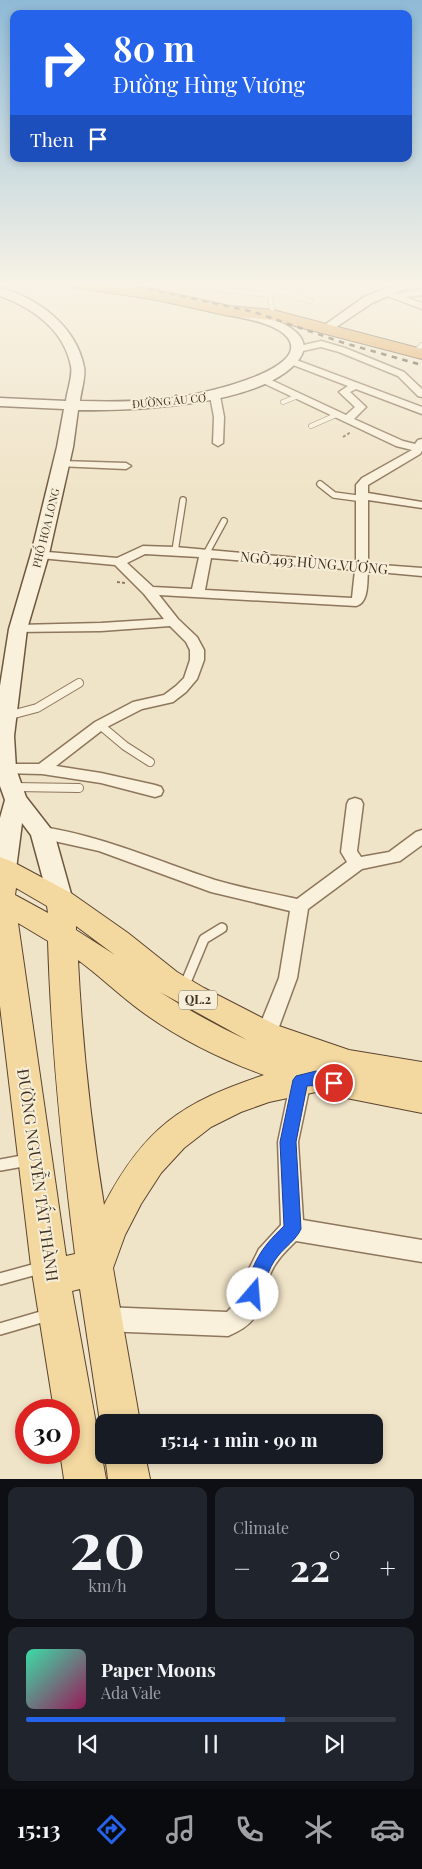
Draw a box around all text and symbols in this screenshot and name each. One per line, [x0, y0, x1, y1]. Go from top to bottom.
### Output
text: 80 m [113, 24, 195, 71]
icon: right [30, 30, 95, 95]
text: Đường Hùng Vương [113, 69, 305, 99]
icon: arrive [84, 125, 112, 153]
text: Then [30, 126, 74, 152]
street label: ĐƯỜNG ÂU CƠ [131, 390, 207, 411]
street label: PHỐ HOA LONG [26, 486, 63, 569]
street label: NGÕ 493 HÙNG VƯƠNG [239, 547, 389, 578]
road number: QL.2 [179, 990, 217, 1010]
pin [313, 1062, 355, 1104]
street label: ĐƯỜNG NGUYỄN TẤT THÀNH [13, 1067, 67, 1283]
icon: arrive [320, 1069, 348, 1097]
position arrow [226, 1267, 278, 1319]
speed limit sign: 30 [15, 1399, 80, 1464]
text: 15:14 · 1 min · 90 m [160, 1426, 318, 1452]
text: 20 [70, 1499, 145, 1585]
text: Climate [233, 1517, 289, 1538]
text: 22° [290, 1541, 341, 1592]
text: − [233, 1549, 251, 1586]
text: + [380, 1549, 396, 1586]
text: km/h [88, 1575, 127, 1596]
text: Paper Moons [101, 1656, 216, 1682]
text: Ada Vale [101, 1682, 161, 1703]
icon: previous [74, 1730, 102, 1758]
icon: pause [197, 1730, 225, 1758]
icon: next [320, 1730, 348, 1758]
icon: directions [94, 1812, 129, 1847]
icon: music [163, 1812, 198, 1847]
icon: phone [232, 1812, 267, 1847]
icon: climate [301, 1812, 336, 1847]
icon: car [370, 1812, 405, 1847]
text: 15:13 [17, 1814, 61, 1844]

